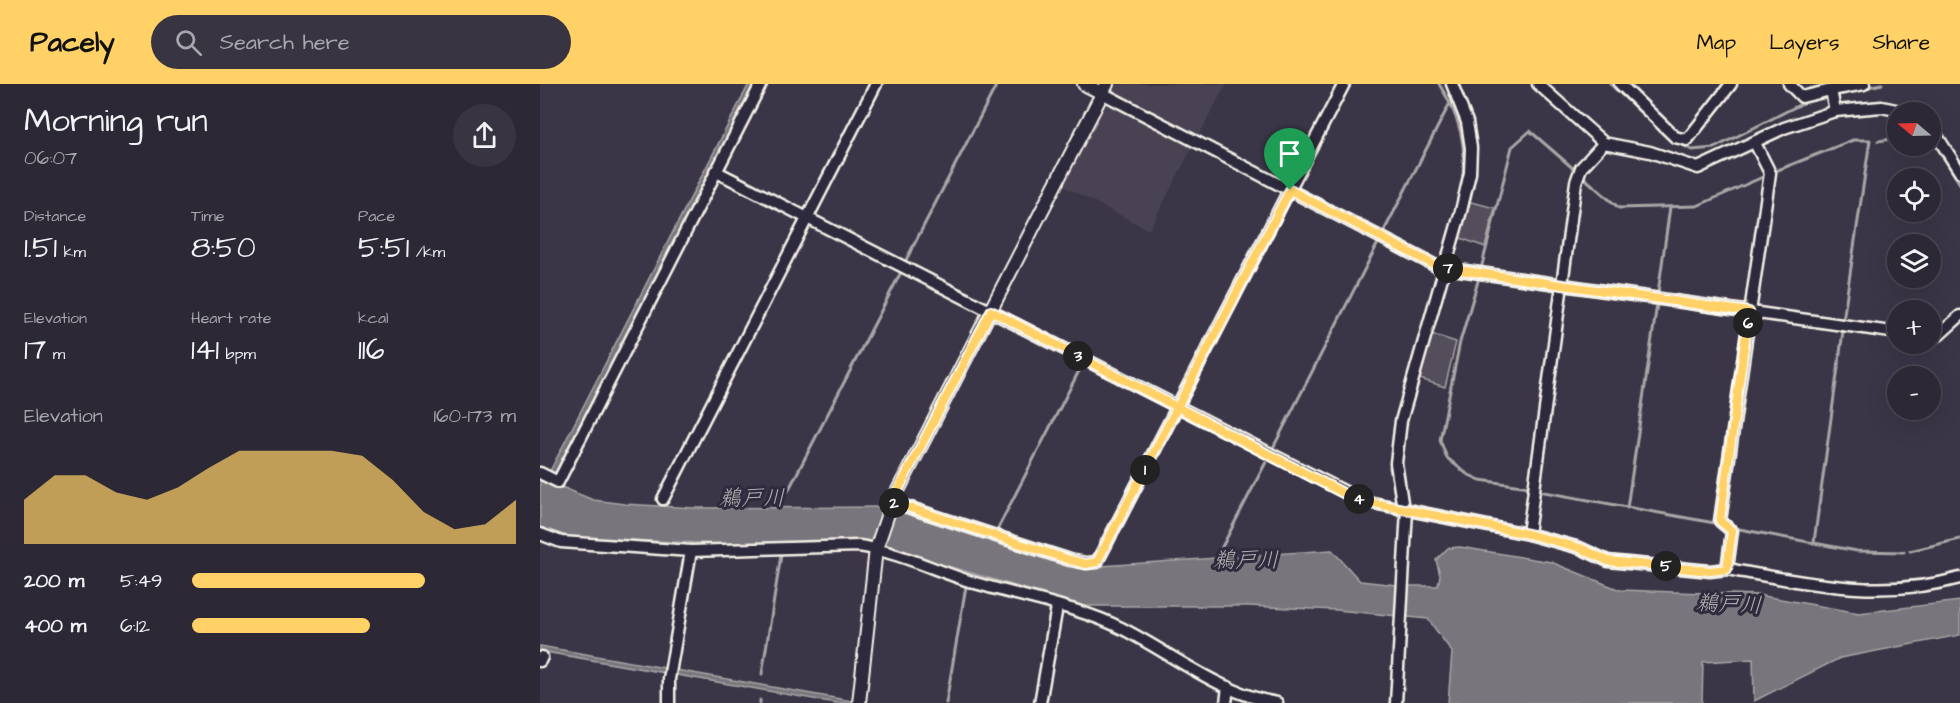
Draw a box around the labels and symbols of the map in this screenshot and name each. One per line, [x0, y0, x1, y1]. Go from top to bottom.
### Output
north arrow [1887, 102, 1941, 156]
pin [1264, 128, 1315, 190]
pin: 7 [1433, 253, 1463, 283]
pin: 6 [1733, 308, 1763, 338]
pin: 3 [1063, 341, 1093, 371]
pin: 1 [1130, 455, 1160, 485]
water label: 鵜戸川 [719, 483, 785, 514]
pin: 4 [1344, 484, 1374, 514]
pin: 2 [879, 488, 909, 518]
water label: 鵜戸川 [1213, 545, 1279, 576]
pin: 5 [1651, 551, 1681, 581]
water label: 鵜戸川 [1695, 587, 1763, 622]

